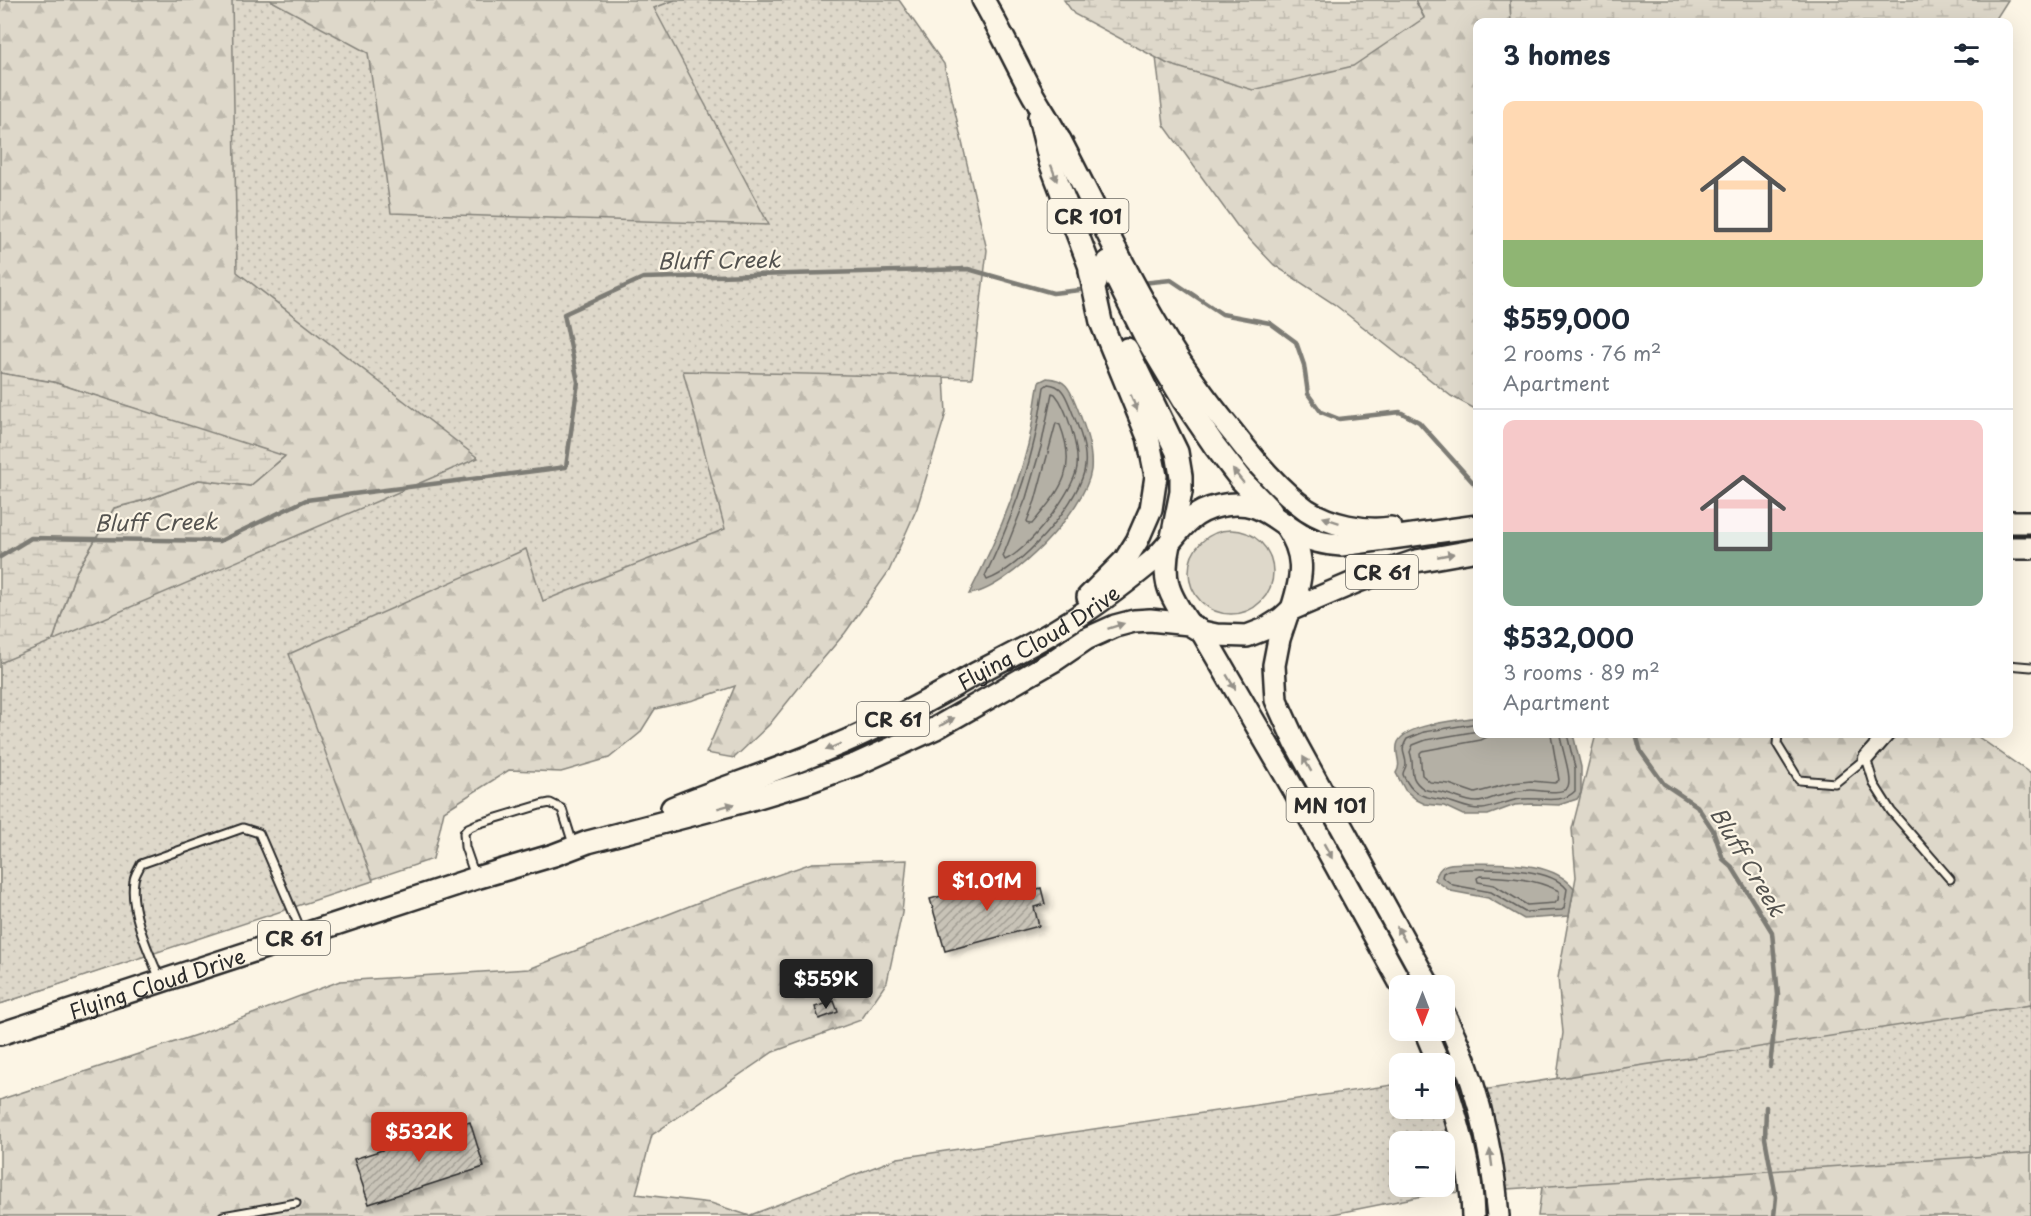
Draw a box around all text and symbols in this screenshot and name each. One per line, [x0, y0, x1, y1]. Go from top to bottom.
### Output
text: 3 homes [1503, 35, 1610, 74]
icon: filters [1950, 38, 1983, 71]
icon: home [1689, 140, 1797, 248]
one-way arrow [1049, 164, 1059, 182]
road number: CR 101 [1048, 199, 1128, 233]
water label: Bluff Creek [657, 241, 782, 277]
text: $559,000 [1503, 299, 1630, 338]
text: 2 rooms · 76 m² [1503, 338, 1661, 368]
text: Apartment [1503, 368, 1610, 398]
one-way arrow [1130, 394, 1140, 412]
icon: home [1689, 459, 1797, 567]
one-way arrow [1231, 468, 1244, 484]
water label: Bluff Creek [94, 503, 219, 539]
one-way arrow [1321, 515, 1339, 525]
one-way arrow [1436, 550, 1455, 559]
road number: CR 61 [1346, 555, 1418, 589]
street label: Flying Cloud Drive [951, 577, 1126, 697]
text: $532,000 [1503, 618, 1634, 657]
one-way arrow [1108, 621, 1126, 631]
text: 3 rooms · 89 m² [1503, 657, 1660, 687]
one-way arrow [1226, 674, 1237, 690]
text: Apartment [1503, 687, 1610, 717]
road number: CR 61 [857, 702, 929, 736]
one-way arrow [939, 717, 956, 727]
one-way arrow [824, 743, 842, 752]
one-way arrow [1302, 755, 1312, 772]
road number: MN 101 [1286, 788, 1374, 822]
one-way arrow [717, 800, 735, 810]
water label: Bluff Creek [1703, 800, 1796, 923]
one-way arrow [1323, 843, 1333, 860]
pin: $1.01M [938, 861, 1036, 912]
text: $1.01M [952, 865, 1022, 895]
road number: CR 61 [258, 921, 330, 955]
one-way arrow [1396, 925, 1406, 942]
street label: Flying Cloud Drive [65, 939, 249, 1026]
pin: $559K [784, 959, 868, 1010]
text: $559K [794, 963, 858, 993]
north arrow [1389, 975, 1455, 1041]
map controls [1389, 975, 1455, 1197]
button: + [1389, 1053, 1455, 1119]
pin: $532K [377, 1112, 461, 1163]
text: $532K [385, 1116, 453, 1146]
button: − [1389, 1131, 1455, 1197]
one-way arrow [1486, 1148, 1495, 1167]

